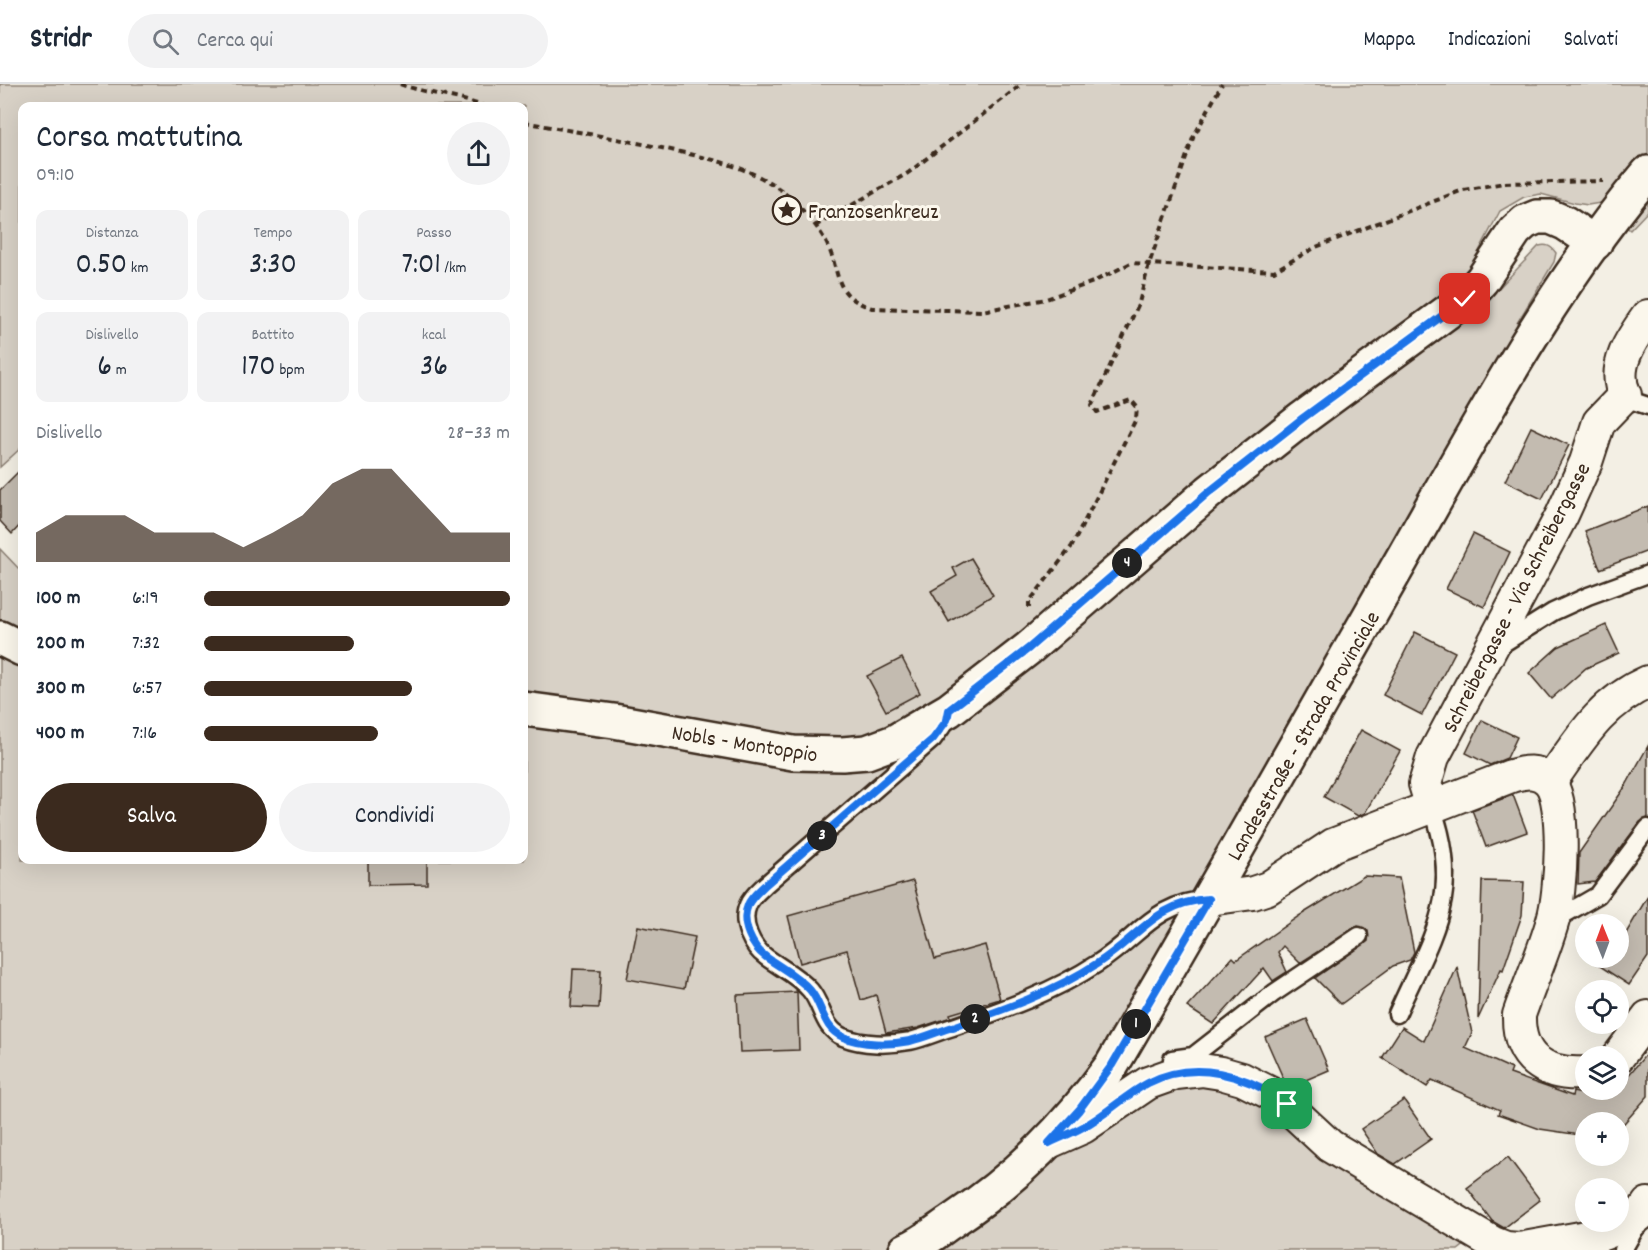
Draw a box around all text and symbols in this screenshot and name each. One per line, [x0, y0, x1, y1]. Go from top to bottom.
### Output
search box [128, 14, 548, 68]
text: Stridr [30, 21, 92, 61]
icon: search [149, 25, 182, 58]
text: Cerca qui [197, 26, 273, 57]
text: Mappa [1363, 26, 1415, 56]
text: Indicazioni [1448, 26, 1531, 56]
text: Salvati [1564, 26, 1618, 56]
text: Corsa mattutina [36, 116, 242, 163]
button: share [447, 122, 510, 185]
text: 09:10 [36, 162, 75, 190]
place icon: Franzosenkreuz [771, 194, 803, 226]
place label: Franzosenkreuz [808, 198, 939, 229]
text: Distanza [86, 222, 138, 245]
text: Tempo [254, 222, 292, 245]
text: Passo [416, 222, 452, 245]
text: 0.50 [76, 245, 127, 288]
text: 3:30 [249, 245, 297, 288]
text: 7:01 [401, 245, 441, 288]
text: km [127, 257, 148, 280]
text: /km [441, 257, 467, 280]
pin [1439, 273, 1490, 324]
icon: check [1448, 282, 1481, 315]
text: Dislivello [85, 324, 139, 347]
text: Battito [252, 324, 294, 347]
text: kcal [422, 324, 446, 347]
text: 6 [97, 347, 112, 390]
text: 170 [241, 347, 276, 390]
text: 36 [420, 347, 448, 390]
text: m [112, 359, 127, 382]
text: bpm [276, 359, 305, 382]
text: Dislivello [36, 420, 102, 448]
text: 28–33 m [447, 420, 510, 448]
street label: Schreibergasse - Via Schreibergasse [1436, 458, 1600, 739]
pin: 4 [1112, 548, 1142, 578]
text: 4 [1124, 551, 1130, 574]
text: 100 m [36, 585, 81, 613]
text: 6:19 [132, 585, 159, 613]
street label: Landesstraße - Strada Provinciale [1221, 606, 1389, 867]
text: 200 m [36, 630, 85, 658]
text: 7:32 [132, 630, 161, 658]
text: 300 m [36, 675, 85, 703]
text: 6:57 [132, 675, 162, 703]
street label: Nobls - Montoppio [669, 719, 820, 772]
text: 400 m [36, 720, 84, 748]
text: 7:16 [132, 720, 157, 748]
button: Salva [36, 783, 267, 852]
button: Condividi [279, 783, 510, 852]
pin: 3 [807, 821, 837, 851]
text: 3 [818, 824, 826, 847]
north arrow [1575, 914, 1629, 968]
map controls [1575, 914, 1629, 1232]
button: locate [1575, 980, 1629, 1034]
pin: 2 [960, 1004, 990, 1034]
text: 2 [972, 1007, 979, 1030]
pin: 1 [1121, 1009, 1151, 1039]
text: 1 [1134, 1012, 1138, 1035]
button: layers [1575, 1046, 1629, 1100]
pin [1261, 1078, 1312, 1129]
icon: arrive [1270, 1087, 1303, 1120]
button: + [1575, 1112, 1629, 1166]
button: − [1575, 1178, 1629, 1232]

